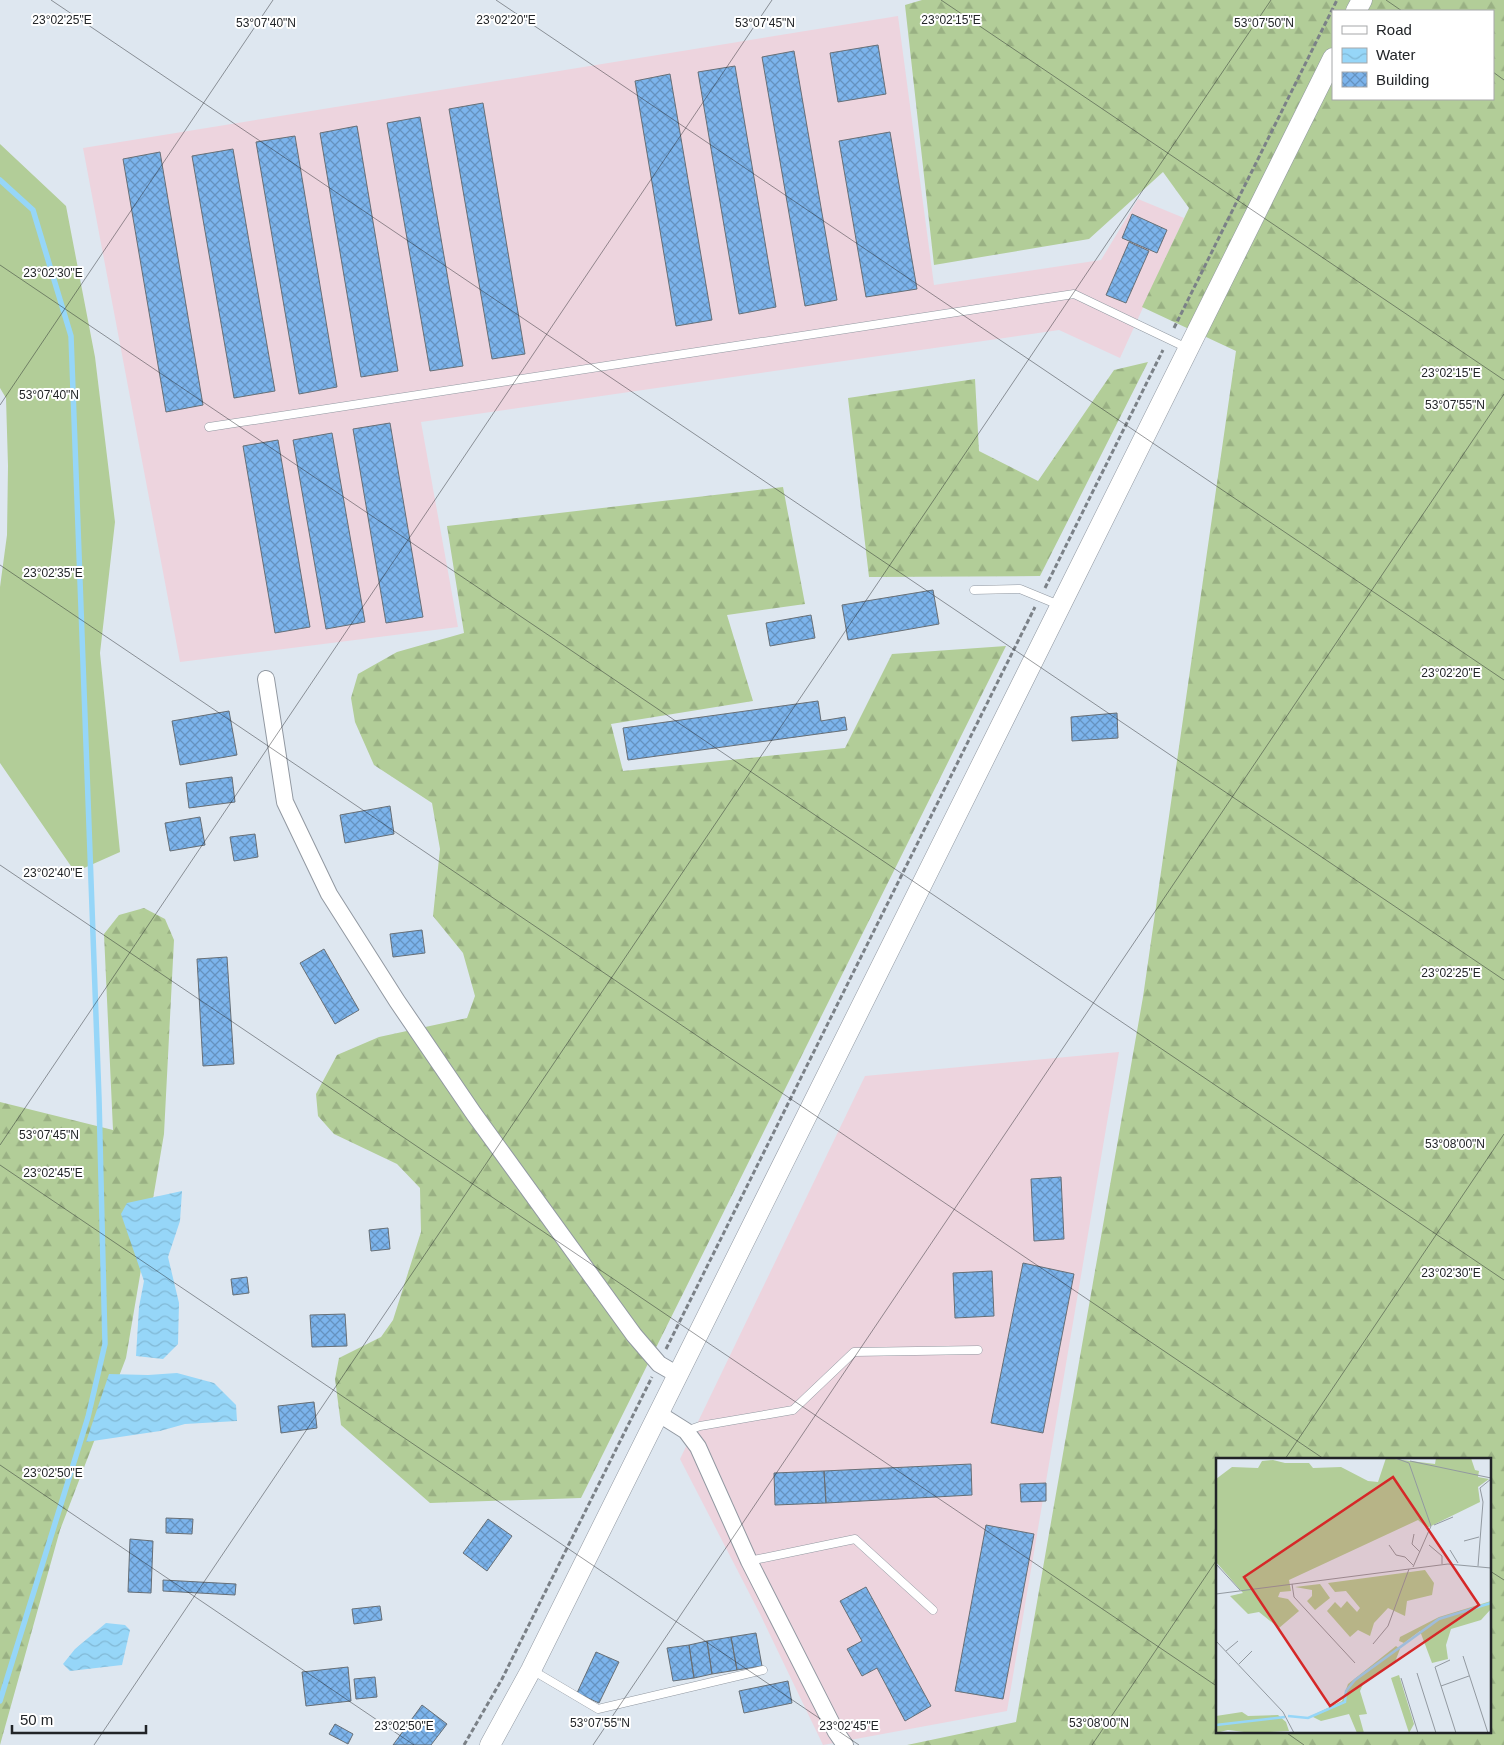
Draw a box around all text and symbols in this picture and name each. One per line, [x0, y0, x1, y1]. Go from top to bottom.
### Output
legend [1332, 10, 1494, 100]
text: 23°02'25"E [32, 13, 92, 27]
text: 23°02'20"E [476, 13, 536, 27]
text: 23°02'15"E [921, 13, 981, 27]
text: 53°07'40"N [236, 16, 296, 30]
text: 53°07'45"N [735, 16, 795, 30]
text: 53°07'50"N [1234, 16, 1294, 30]
text: Road [1376, 21, 1412, 38]
text: Water [1376, 46, 1415, 63]
text: Building [1376, 71, 1429, 88]
text: 23°02'30"E [23, 266, 83, 280]
text: 23°02'15"E [1421, 366, 1481, 380]
text: 53°07'40"N [19, 388, 79, 402]
text: 53°07'55"N [1425, 398, 1485, 412]
text: 23°02'35"E [23, 566, 83, 580]
text: 23°02'20"E [1421, 666, 1481, 680]
text: 23°02'40"E [23, 866, 83, 880]
text: 23°02'25"E [1421, 966, 1481, 980]
text: 53°07'45"N [19, 1128, 79, 1142]
text: 53°08'00"N [1425, 1137, 1485, 1151]
text: 23°02'45"E [23, 1166, 83, 1180]
text: 23°02'30"E [1421, 1266, 1481, 1280]
inset map [1216, 1458, 1492, 1732]
text: 23°02'50"E [23, 1466, 83, 1480]
scale bar [12, 1702, 146, 1734]
text: 50 m [20, 1711, 53, 1728]
text: 53°07'55"N [570, 1716, 630, 1730]
text: 53°08'00"N [1069, 1716, 1129, 1730]
text: 23°02'50"E [374, 1719, 434, 1733]
text: 23°02'45"E [819, 1719, 879, 1733]

